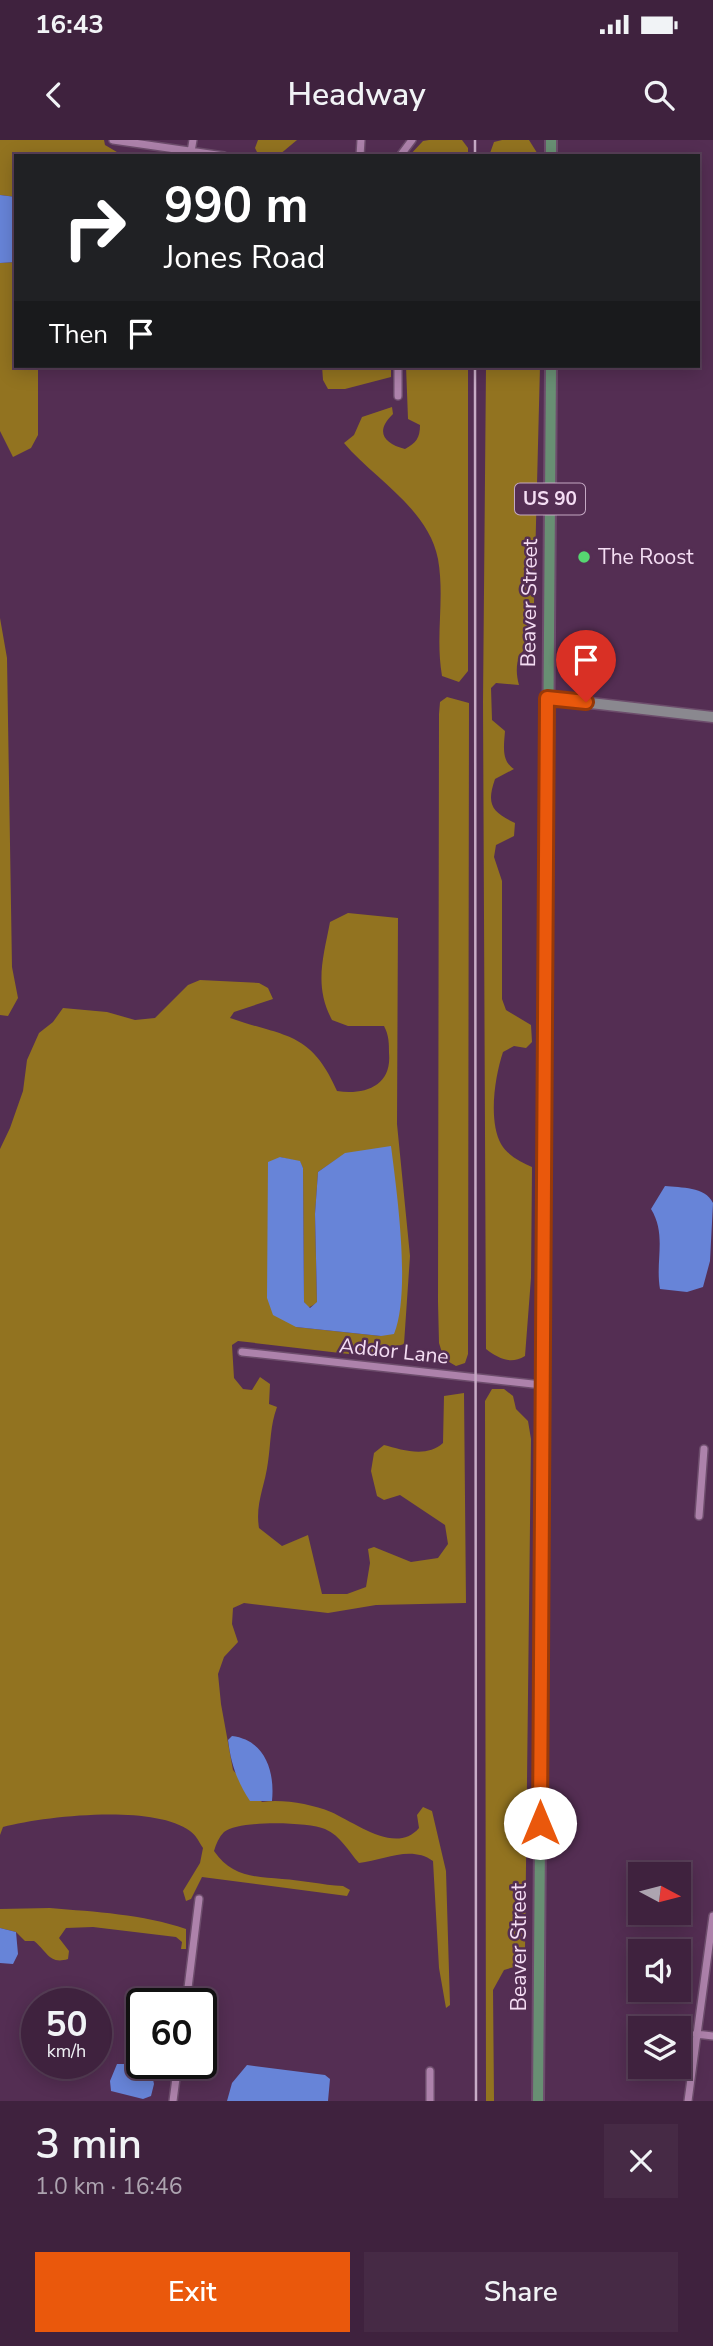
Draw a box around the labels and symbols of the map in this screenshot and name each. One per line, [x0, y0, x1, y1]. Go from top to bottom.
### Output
road number: US 90 [515, 484, 585, 514]
street label: Beaver Street [514, 538, 544, 667]
place label: The Roost [598, 543, 694, 571]
marker: The Roost [576, 549, 592, 565]
pin [556, 630, 616, 702]
street label: Addor Lane [338, 1331, 450, 1371]
position arrow [503, 1786, 577, 1860]
north arrow [628, 1862, 691, 1925]
street label: Beaver Street [505, 1882, 533, 2011]
speed limit sign: 60 [126, 1988, 217, 2079]

